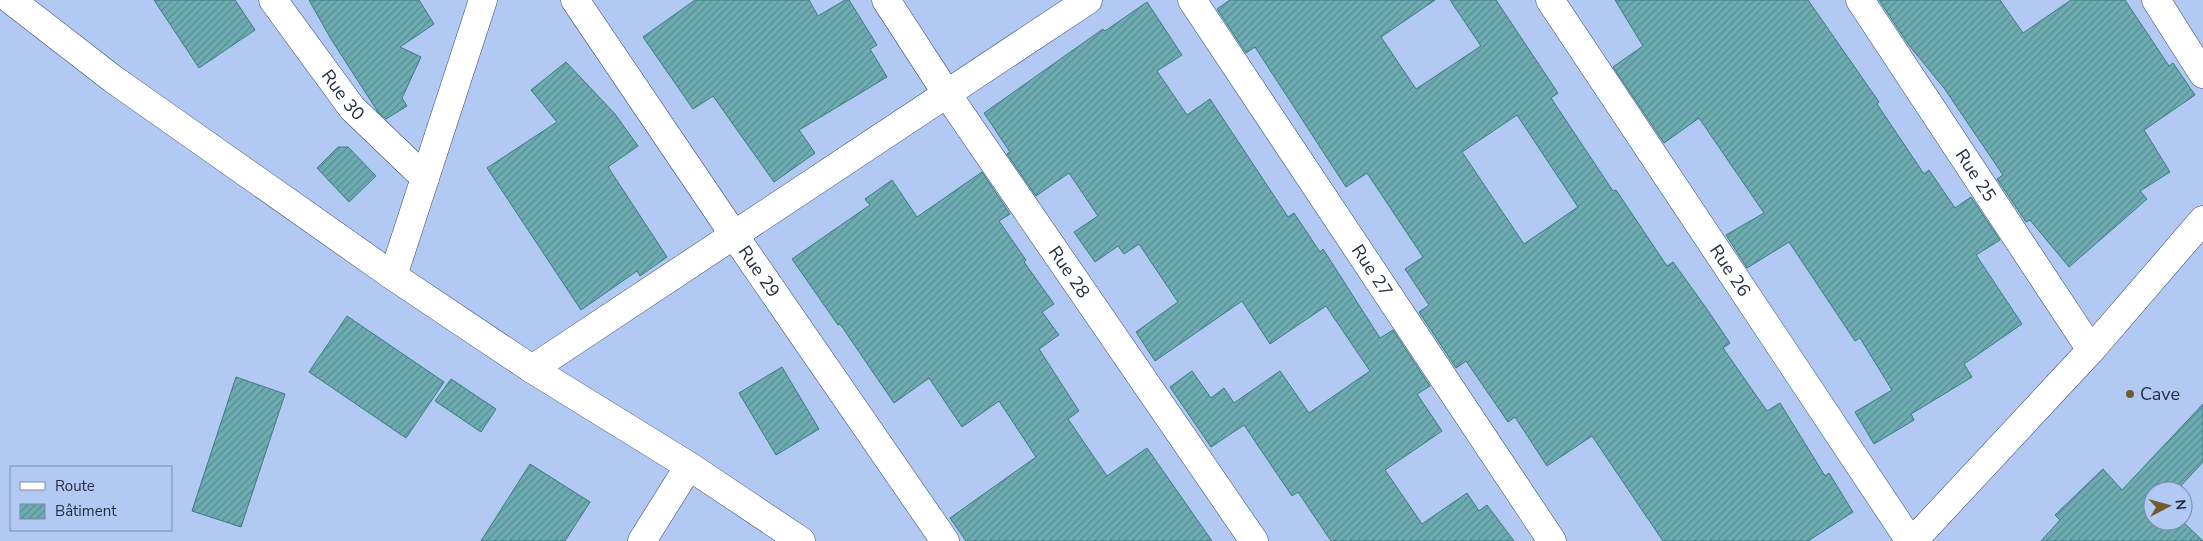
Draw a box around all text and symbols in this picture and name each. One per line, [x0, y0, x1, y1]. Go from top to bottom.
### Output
street label: Rue 30 [316, 65, 370, 126]
street label: Rue 25 [1950, 144, 2002, 206]
street label: Rue 27 [1346, 240, 1398, 301]
street label: Rue 26 [1704, 240, 1756, 301]
street label: Rue 29 [733, 241, 785, 302]
street label: Rue 28 [1043, 241, 1096, 303]
place label: Cave [2140, 382, 2180, 406]
marker: Cave [2124, 388, 2136, 400]
legend [10, 466, 172, 531]
text: Route [55, 476, 95, 496]
north arrow [2143, 481, 2193, 531]
text: N [2170, 498, 2190, 511]
text: Bâtiment [55, 501, 117, 521]

